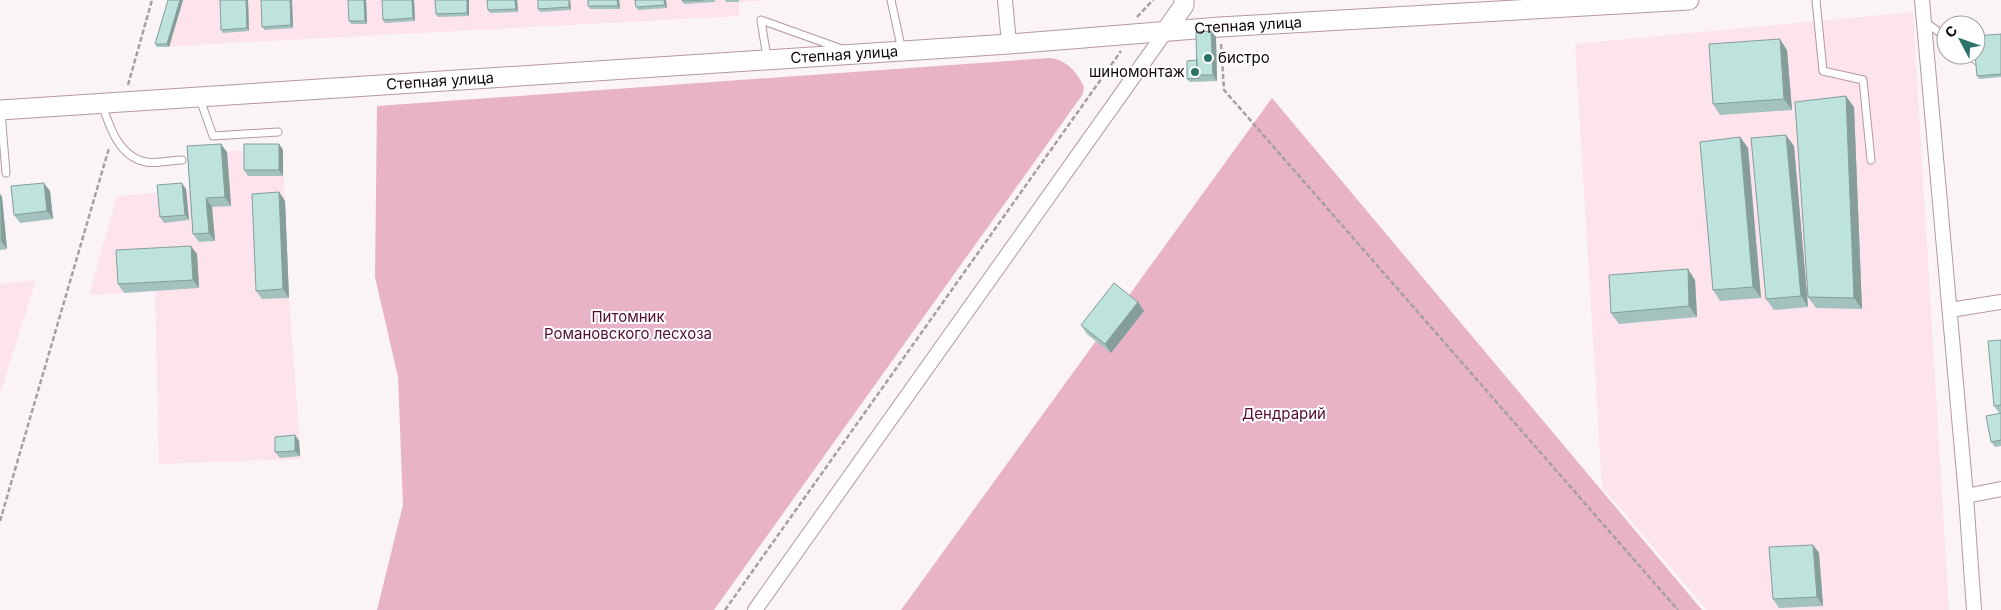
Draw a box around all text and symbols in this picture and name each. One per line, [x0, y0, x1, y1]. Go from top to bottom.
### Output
street label: Степная улица [1194, 12, 1302, 38]
north arrow [1936, 15, 1986, 65]
text: С [1941, 22, 1961, 41]
street label: Степная улица [790, 41, 899, 67]
place label: бистро [1218, 48, 1270, 67]
marker: бистро [1202, 52, 1214, 64]
place label: шиномонтаж [1089, 62, 1185, 81]
marker: шиномонтаж [1189, 66, 1201, 78]
street label: Степная улица [386, 68, 494, 94]
park label: Питомник Романовского лесхоза [544, 307, 712, 343]
park label: Дендрарий [1242, 404, 1326, 423]

